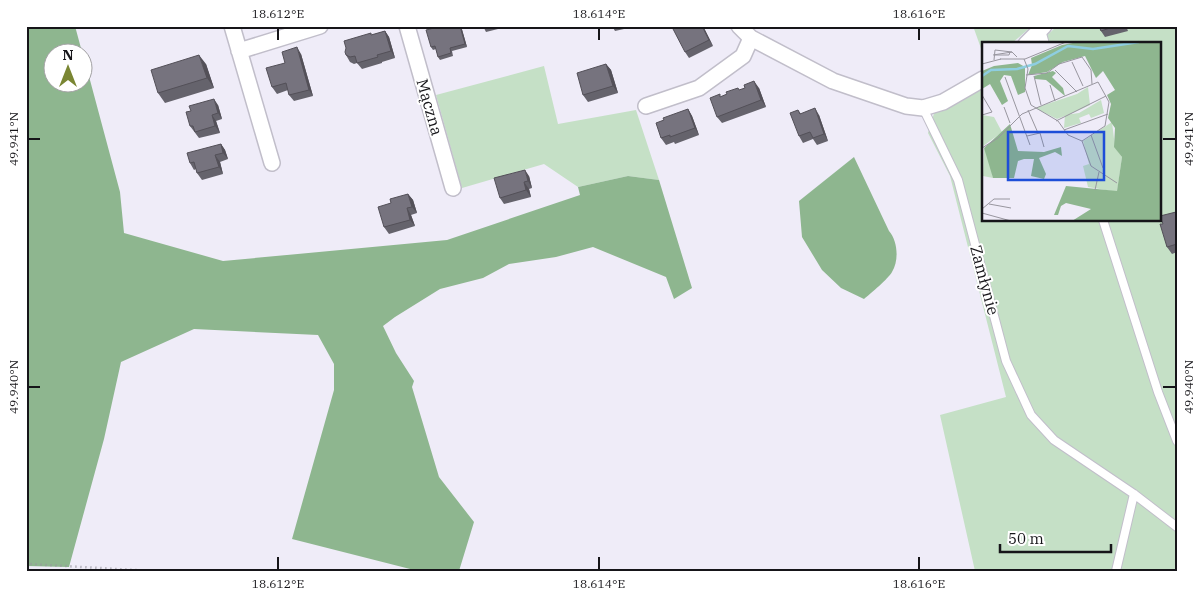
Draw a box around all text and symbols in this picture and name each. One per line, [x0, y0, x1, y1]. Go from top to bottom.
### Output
text: 18.612°E [252, 6, 304, 21]
text: 18.614°E [573, 6, 625, 21]
text: 18.616°E [893, 6, 945, 21]
north arrow [42, 42, 92, 92]
inset map [982, 42, 1160, 221]
text: N [62, 46, 74, 64]
street label: Mączna [412, 76, 448, 138]
text: 49.941°N [6, 112, 21, 166]
text: 49.941°N [1181, 112, 1196, 166]
street label: Zamłynie [966, 243, 1004, 317]
text: 49.940°N [6, 360, 21, 414]
text: 49.940°N [1181, 360, 1196, 414]
scale bar [1000, 522, 1112, 554]
text: 50 m [1008, 529, 1044, 548]
text: 18.612°E [252, 576, 304, 591]
text: 18.614°E [573, 576, 625, 591]
text: 18.616°E [893, 576, 945, 591]

